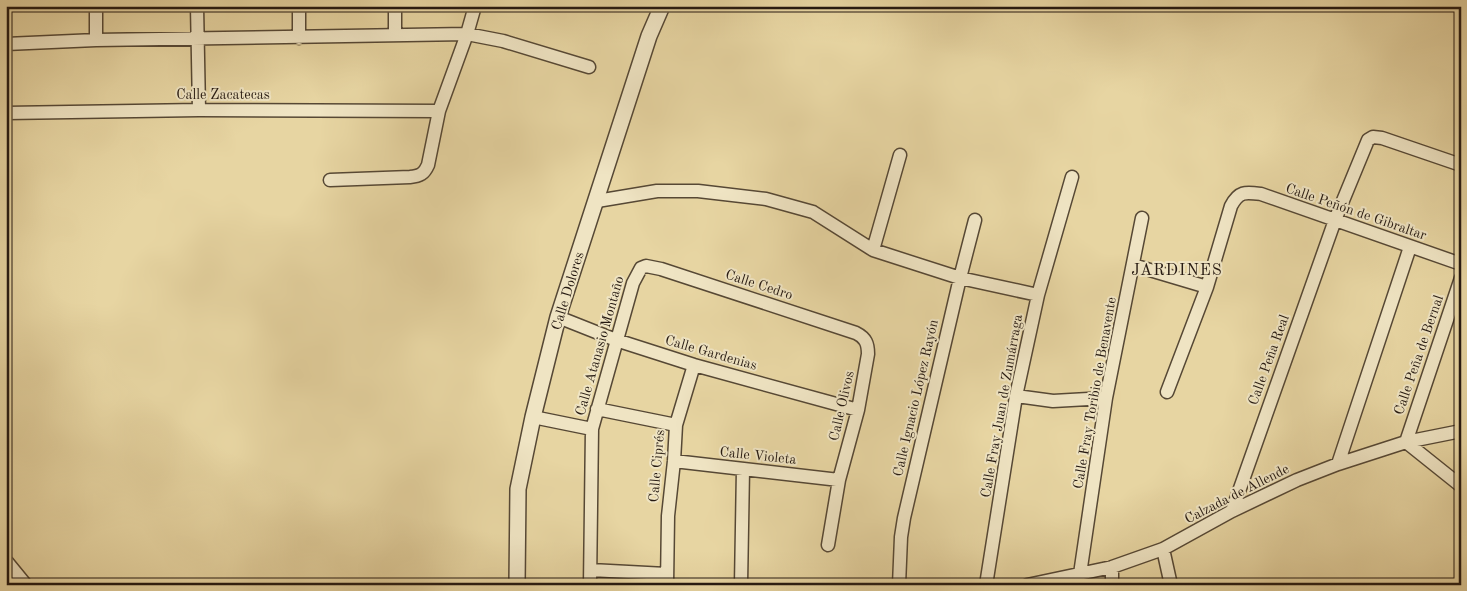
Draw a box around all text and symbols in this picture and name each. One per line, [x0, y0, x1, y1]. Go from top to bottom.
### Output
street label: Calle Zacatecas [176, 88, 270, 102]
street label: Calle Peñón de Gibraltar [1284, 181, 1429, 243]
street label: Calle Dolores [549, 250, 587, 332]
district label: JARDINES [1131, 263, 1223, 279]
street label: Calle Cedro [724, 268, 795, 302]
street label: Calle Atanasio Montaño [573, 275, 627, 417]
street label: Calle Peña de Bernal [1392, 293, 1446, 417]
street label: Calle Fray Toribio de Benavente [1071, 296, 1119, 490]
street label: Calle Fray Juan de Zumárraga [979, 313, 1025, 499]
street label: Calle Peña Real [1246, 313, 1292, 407]
street label: Calle Ignacio López Rayón [891, 318, 941, 478]
street label: Calle Gardenias [663, 333, 759, 373]
street label: Calle Olivos [827, 370, 857, 442]
street label: Calle Ciprés [647, 429, 667, 503]
street label: Calle Violeta [719, 445, 797, 467]
street label: Calzada de Allende [1183, 462, 1291, 526]

